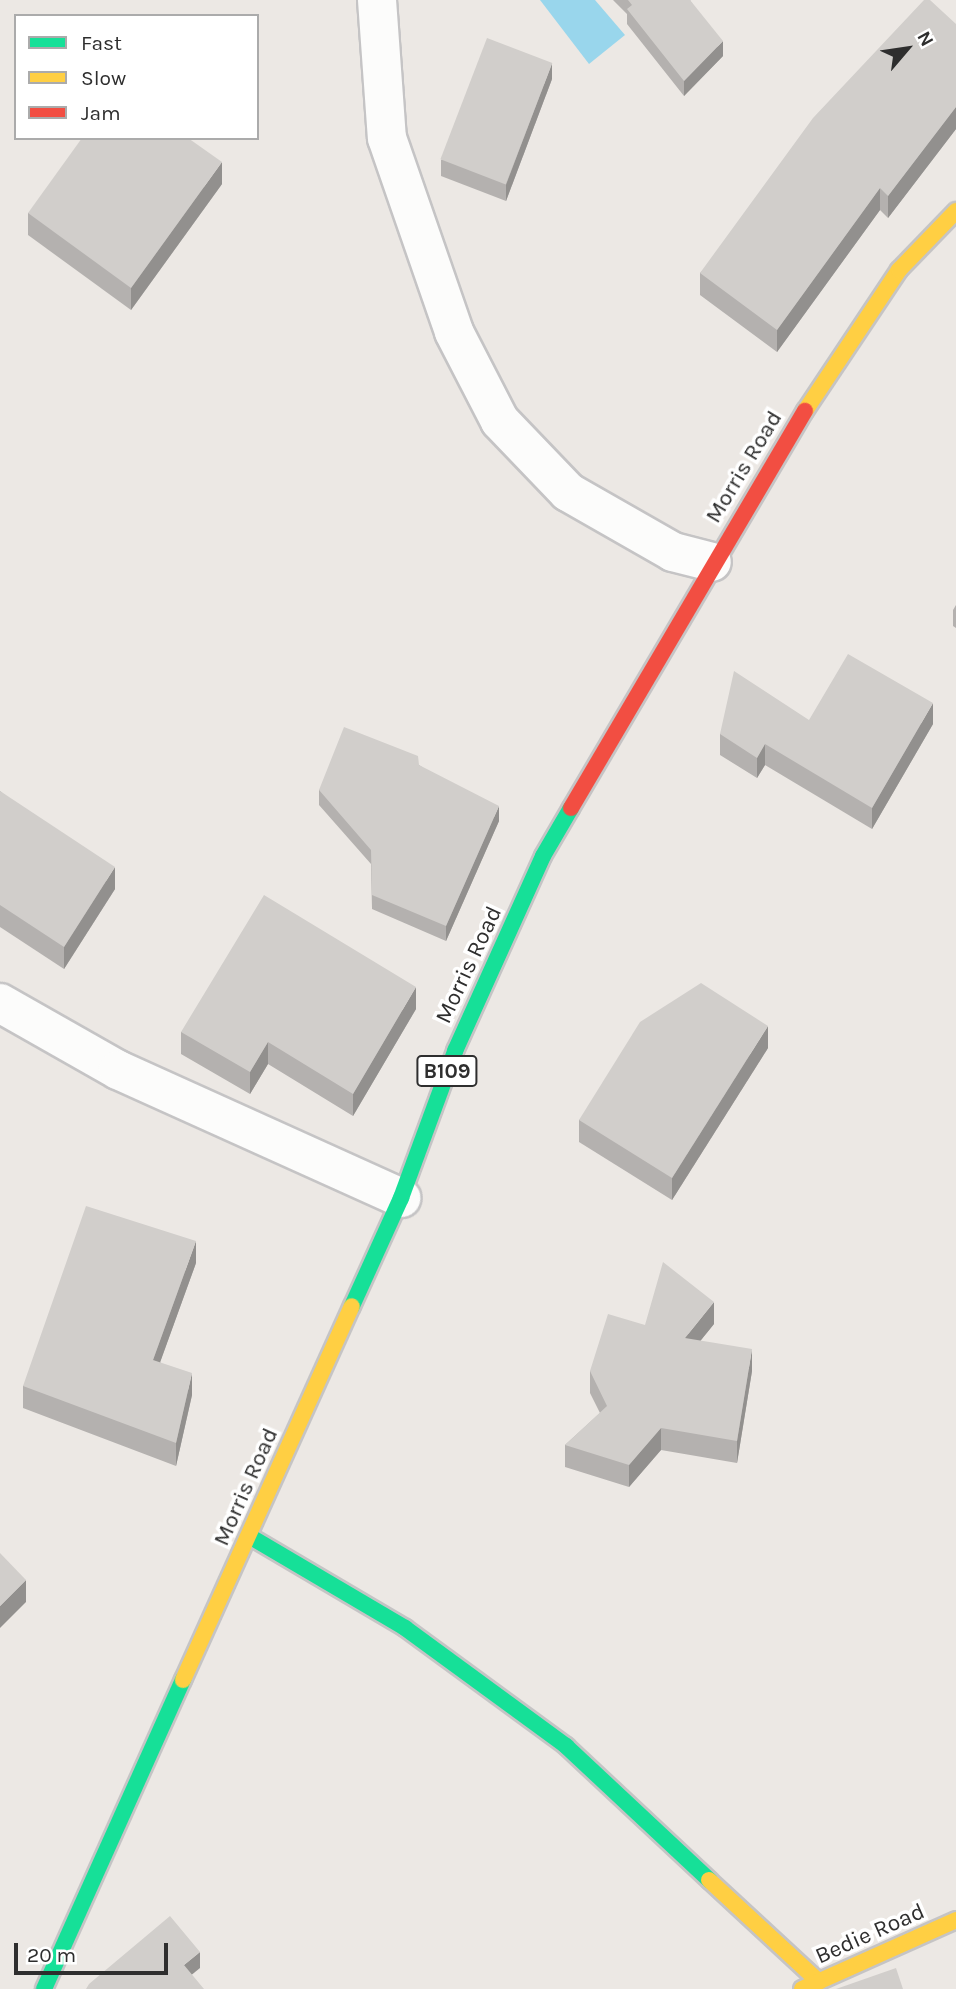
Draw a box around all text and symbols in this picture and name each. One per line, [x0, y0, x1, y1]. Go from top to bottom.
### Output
legend [14, 14, 259, 140]
north arrow [872, 14, 942, 84]
text: N [912, 28, 938, 50]
text: Fast [81, 31, 122, 55]
text: Slow [81, 66, 126, 90]
text: Jam [81, 101, 121, 125]
street label: Morris Road [700, 406, 788, 528]
street label: Morris Road [430, 902, 508, 1028]
road number: B109 [416, 1054, 478, 1088]
street label: Morris Road [208, 1424, 284, 1550]
street label: Bedie Road [811, 1898, 929, 1970]
scale bar [18, 1930, 172, 1974]
text: 20 m [27, 1943, 76, 1967]

